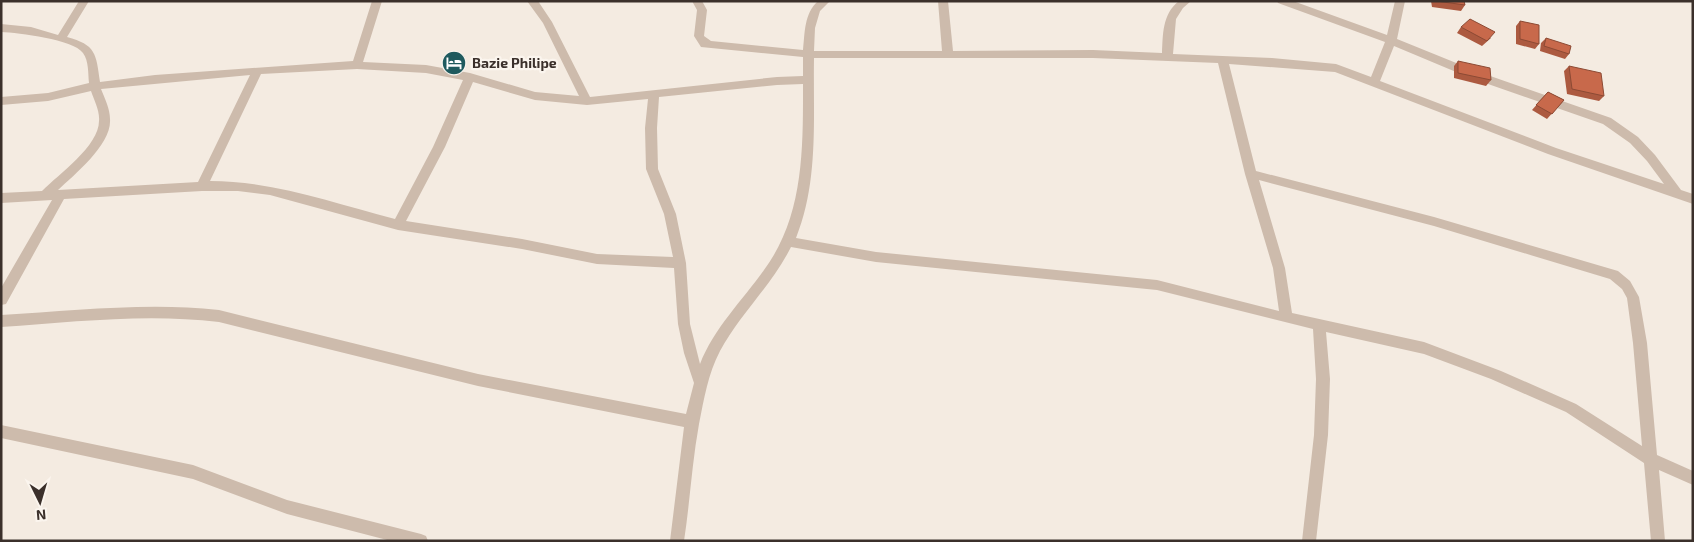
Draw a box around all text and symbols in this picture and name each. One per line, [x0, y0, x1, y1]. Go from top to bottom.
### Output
hotel icon: Bazie Philipe [441, 50, 467, 76]
place label: Bazie Philipe [472, 54, 557, 71]
north arrow [15, 477, 65, 527]
text: N [35, 507, 47, 524]

